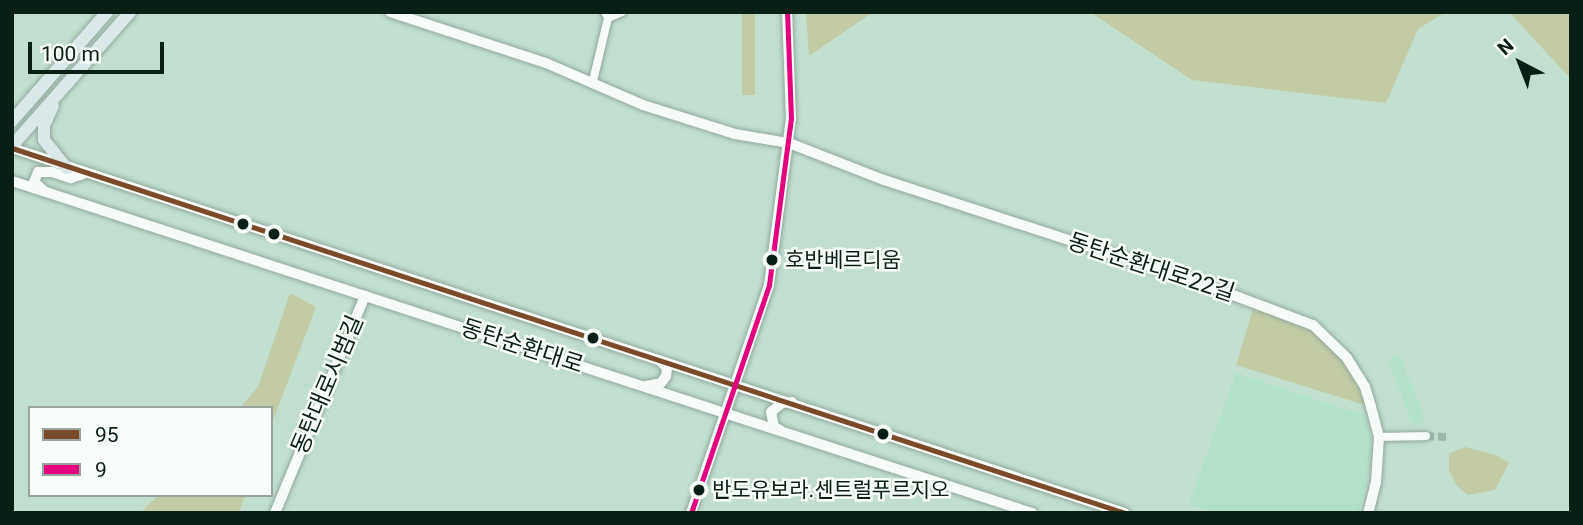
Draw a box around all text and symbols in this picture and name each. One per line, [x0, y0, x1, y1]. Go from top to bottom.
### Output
scale bar [32, 28, 168, 72]
north arrow [1485, 28, 1555, 98]
text: N [1493, 34, 1518, 60]
text: 100 m [41, 42, 100, 66]
unlabelled marker [236, 217, 250, 231]
unlabelled marker [267, 227, 281, 241]
street label: 동탄순환대로22길 [1064, 228, 1238, 308]
place label: 호반베르디움 [785, 247, 901, 273]
marker: 호반베르디움 [765, 253, 779, 267]
street label: 동탄대로시범길 [286, 311, 370, 459]
street label: 동탄순환대로 [457, 314, 587, 380]
unlabelled marker [586, 331, 600, 345]
legend [28, 406, 273, 497]
text: 95 [95, 423, 119, 447]
unlabelled marker [876, 427, 890, 441]
text: 9 [95, 458, 107, 482]
place label: 반도유보라.센트럴푸르지오 [712, 477, 949, 503]
marker: 반도유보라.센트럴푸르지오 [692, 483, 706, 497]

